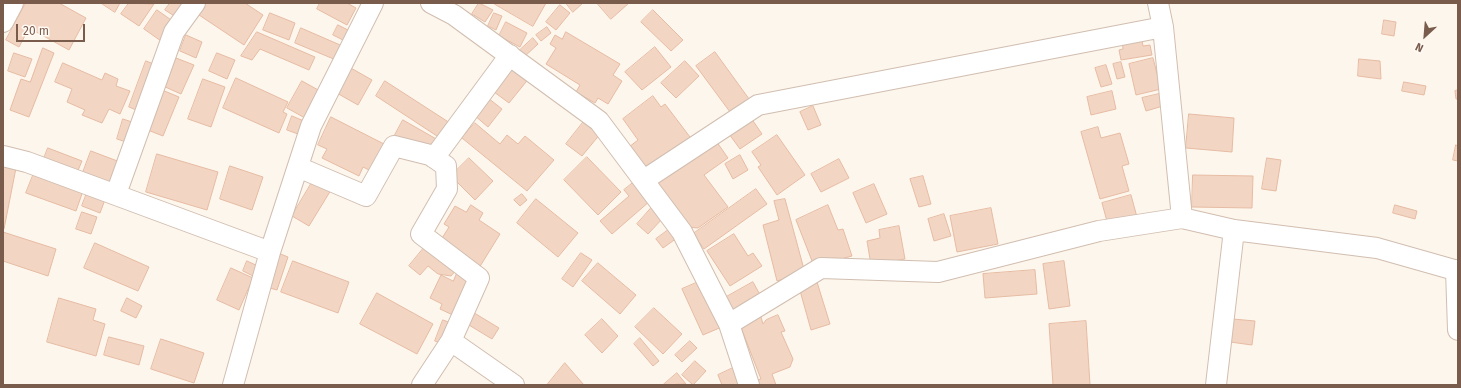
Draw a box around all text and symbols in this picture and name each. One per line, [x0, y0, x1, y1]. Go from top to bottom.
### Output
scale bar [18, 16, 87, 42]
north arrow [1405, 16, 1445, 56]
text: 20 m [23, 24, 49, 38]
text: N [1413, 40, 1426, 55]

